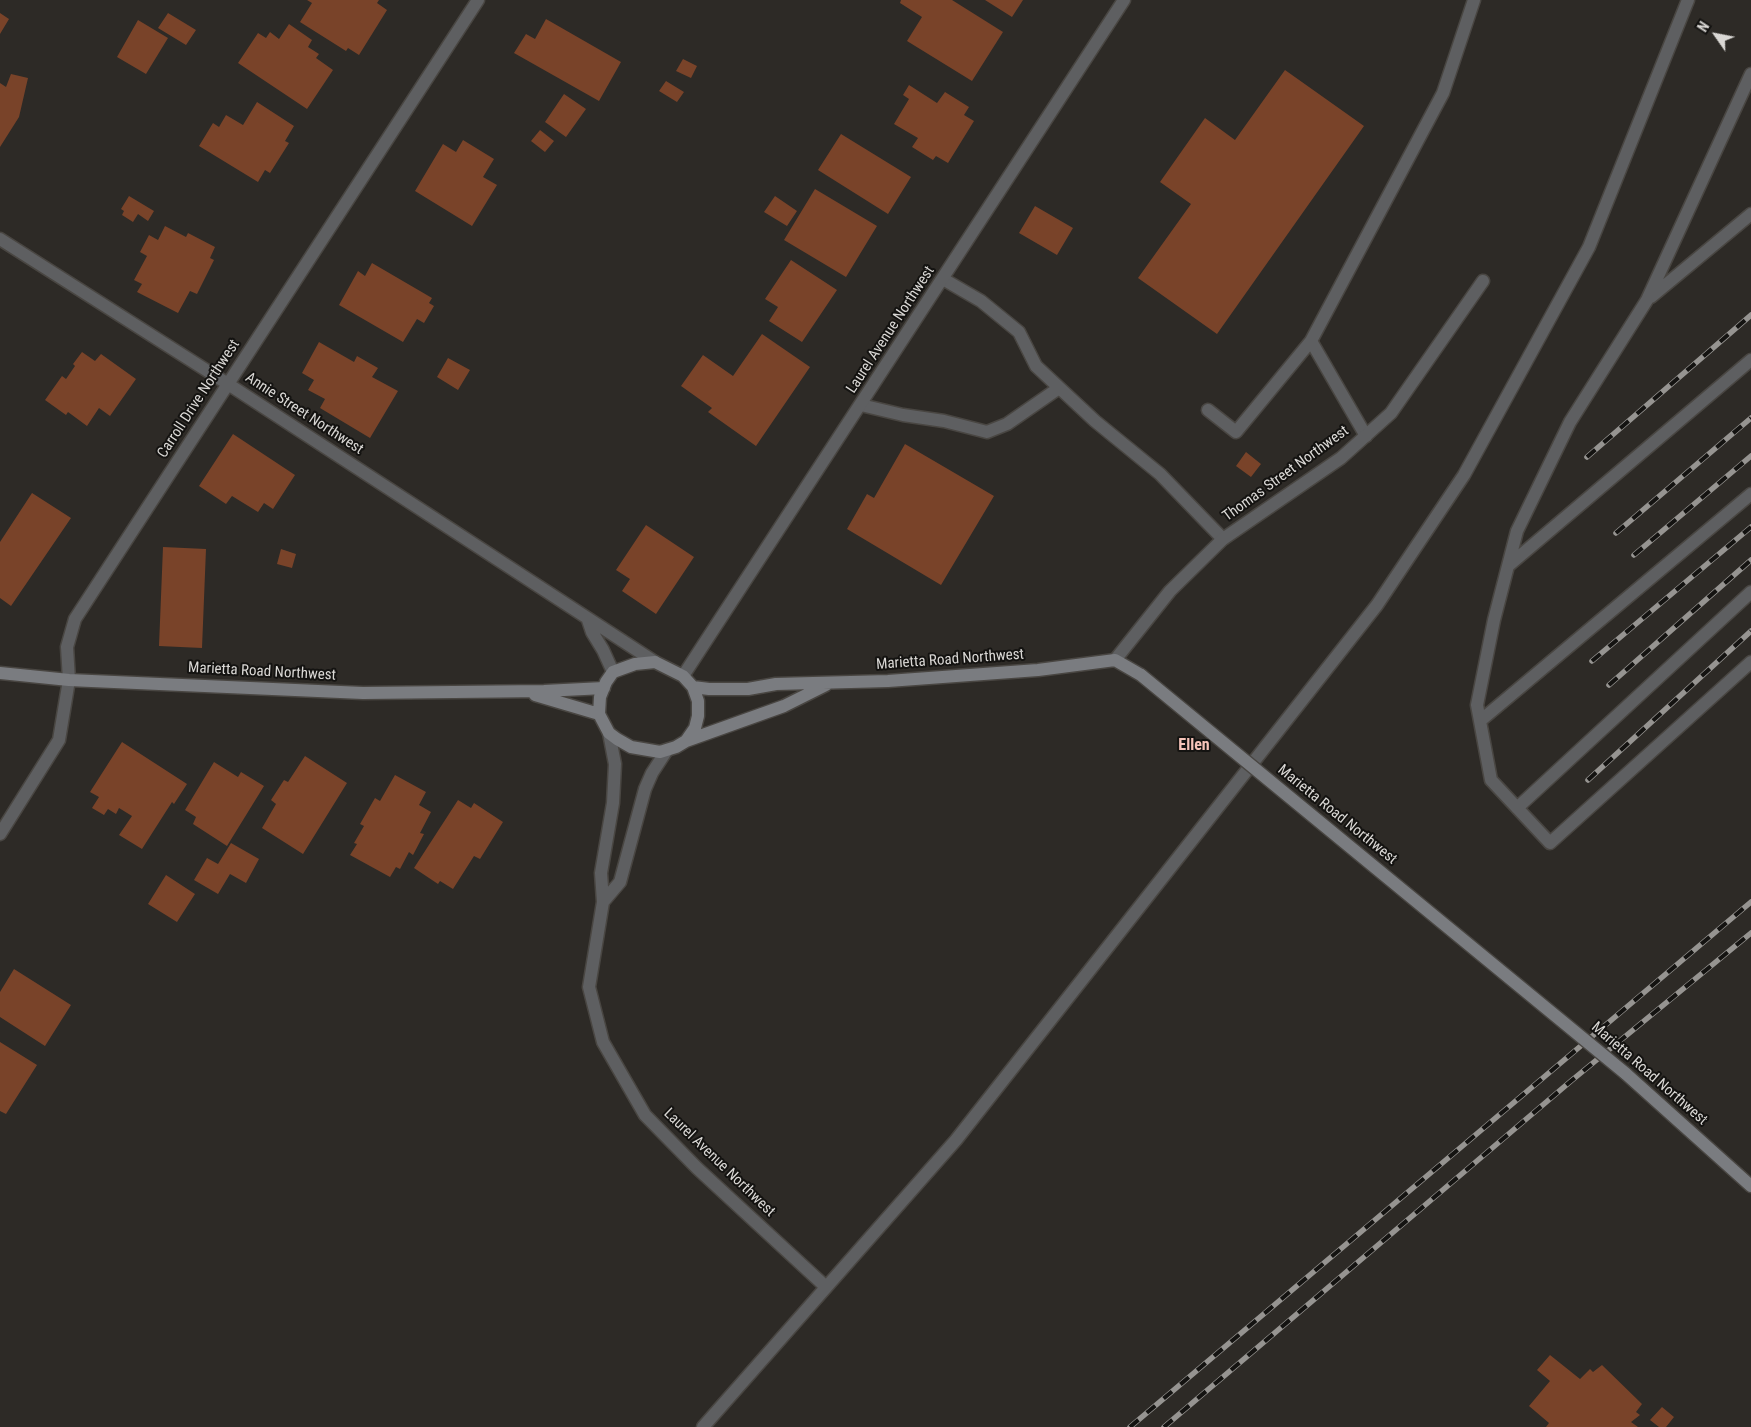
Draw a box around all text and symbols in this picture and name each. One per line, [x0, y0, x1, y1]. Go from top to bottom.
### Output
north arrow [1691, 10, 1741, 60]
text: N [1694, 19, 1712, 35]
street label: Laurel Avenue Northwest [843, 263, 939, 397]
street label: Carroll Drive Northwest [154, 336, 244, 462]
street label: Annie Street Northwest [242, 369, 366, 459]
street label: Thomas Street Northwest [1219, 422, 1353, 526]
street label: Marietta Road Northwest [875, 646, 1025, 674]
street label: Marietta Road Northwest [188, 659, 336, 685]
district label: Ellen [1178, 736, 1210, 756]
street label: Marietta Road Northwest [1274, 761, 1400, 869]
street label: Marietta Road Northwest [1587, 1019, 1711, 1129]
street label: Laurel Avenue Northwest [660, 1105, 778, 1221]

